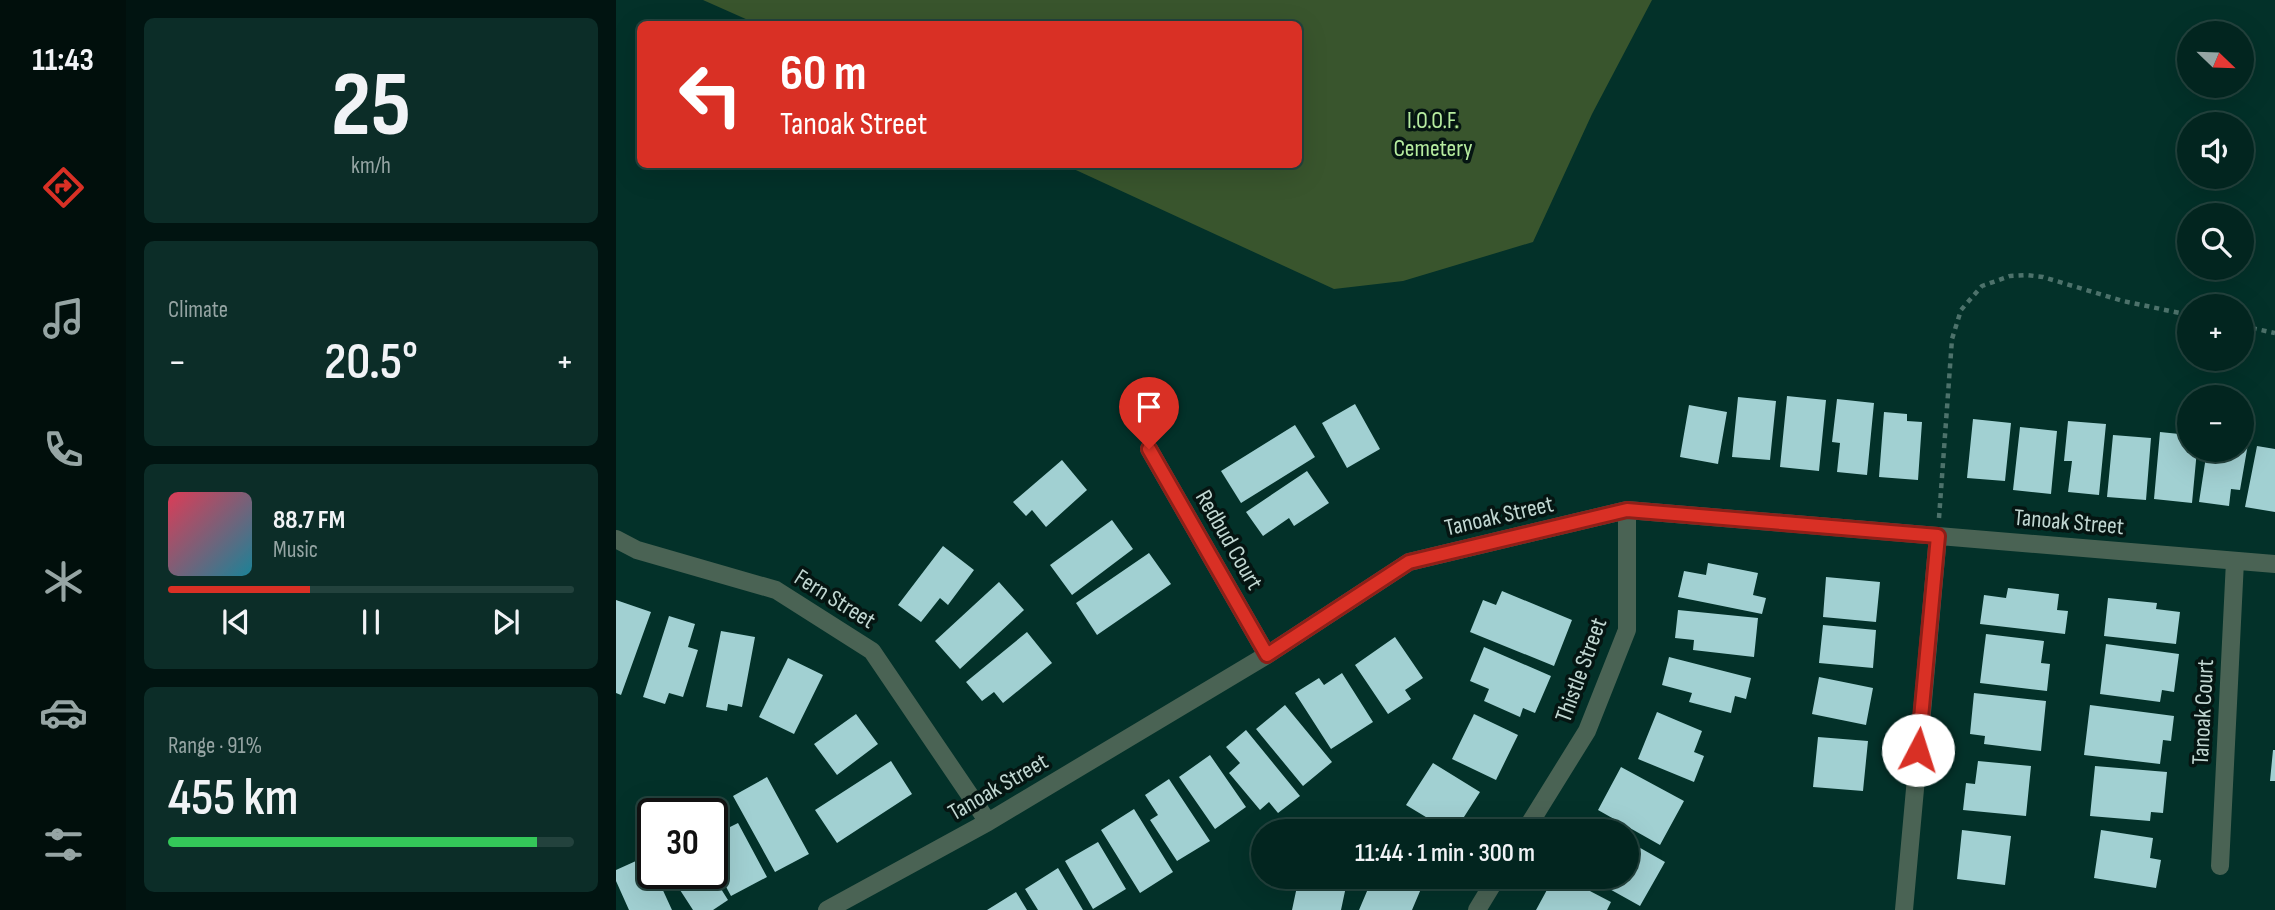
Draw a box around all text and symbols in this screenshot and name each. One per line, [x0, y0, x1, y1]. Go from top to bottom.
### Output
north arrow [2177, 21, 2254, 98]
map controls [2177, 21, 2254, 462]
text: 11:43 [32, 41, 94, 80]
text: 60 m [780, 45, 867, 104]
icon: left [665, 49, 756, 140]
text: 25 [331, 52, 411, 161]
text: Tanoak Street [780, 105, 927, 144]
park label: I.O.O.F. Cemetery [1393, 106, 1473, 163]
button: sound [2177, 112, 2254, 189]
text: km/h [351, 152, 391, 180]
icon: directions [39, 163, 88, 212]
button: search [2177, 203, 2254, 280]
icon: music [39, 294, 88, 343]
button: + [2177, 294, 2254, 371]
text: Climate [168, 296, 228, 324]
text: 20.5° [324, 331, 418, 394]
text: − [168, 340, 187, 385]
text: + [555, 340, 574, 385]
pin [1119, 377, 1179, 449]
button: − [2177, 385, 2254, 462]
icon: arrive [1130, 388, 1168, 426]
icon: phone [39, 425, 88, 474]
street label: Redbud Court [1189, 485, 1269, 595]
street label: Tanoak Street [1442, 489, 1556, 543]
street label: Tanoak Street [2013, 503, 2125, 541]
text: 88.7 FM [273, 505, 345, 536]
text: Music [273, 536, 318, 564]
icon: climate [39, 557, 88, 606]
street label: Fern Street [789, 563, 881, 635]
icon: previous [217, 603, 255, 641]
icon: pause [352, 603, 390, 641]
icon: next [487, 603, 525, 641]
street label: Thistle Street [1549, 614, 1613, 726]
street label: Tanoak Court [2186, 658, 2220, 766]
icon: car [39, 688, 88, 737]
position arrow [1881, 713, 1955, 787]
text: Range · 91% [168, 732, 262, 760]
street label: Tanoak Street [943, 747, 1053, 827]
text: 455 km [168, 767, 299, 830]
speed limit sign: 30 [637, 798, 728, 889]
icon: filters [39, 820, 88, 869]
text: 11:44 · 1 min · 300 m [1355, 838, 1535, 869]

